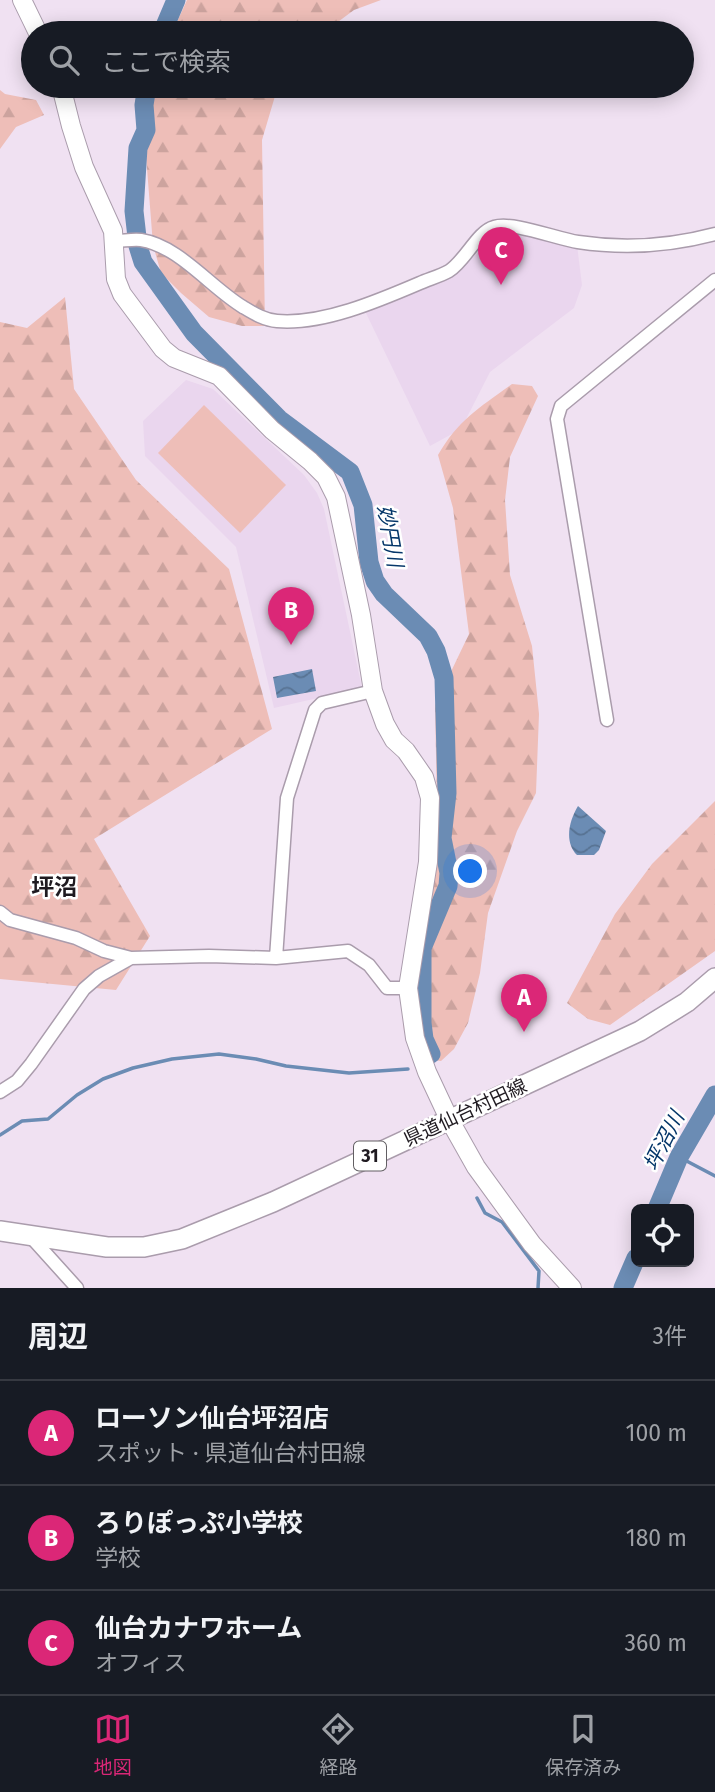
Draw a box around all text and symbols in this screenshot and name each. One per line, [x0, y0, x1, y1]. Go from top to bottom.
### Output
search box [21, 21, 694, 98]
icon: search [45, 41, 83, 79]
text: ここで検索 [101, 47, 231, 78]
pin: C [478, 227, 524, 285]
water label: 妙円川 [372, 503, 409, 571]
pin: B [268, 587, 314, 645]
your location [453, 854, 487, 888]
district label: 坪沼 [31, 873, 77, 901]
pin: A [501, 974, 547, 1032]
street label: 県道仙台村田線 [400, 1074, 530, 1151]
water label: 坪沼川 [638, 1105, 691, 1175]
road number: 31 [354, 1142, 386, 1170]
map controls [631, 1204, 694, 1267]
button: locate [631, 1204, 694, 1267]
text: 周辺 [28, 1319, 88, 1355]
text: 3件 [653, 1322, 687, 1350]
text: ローソン仙台坪沼店 [95, 1403, 329, 1434]
text: A [44, 1419, 58, 1447]
text: 100 m [626, 1419, 687, 1447]
text: スポット · 県道仙台村田線 [95, 1439, 366, 1467]
text: ろりぽっぷ小学校 [95, 1508, 303, 1539]
text: B [44, 1524, 58, 1552]
text: 180 m [626, 1524, 687, 1552]
text: 学校 [95, 1544, 141, 1572]
text: 仙台カナワホーム [95, 1613, 302, 1644]
text: C [44, 1629, 58, 1657]
text: 360 m [625, 1629, 687, 1657]
text: オフィス [95, 1649, 187, 1677]
tab: 地図 [94, 1710, 132, 1779]
tab: 経路 [319, 1710, 357, 1779]
tab: 保存済み [545, 1710, 621, 1779]

